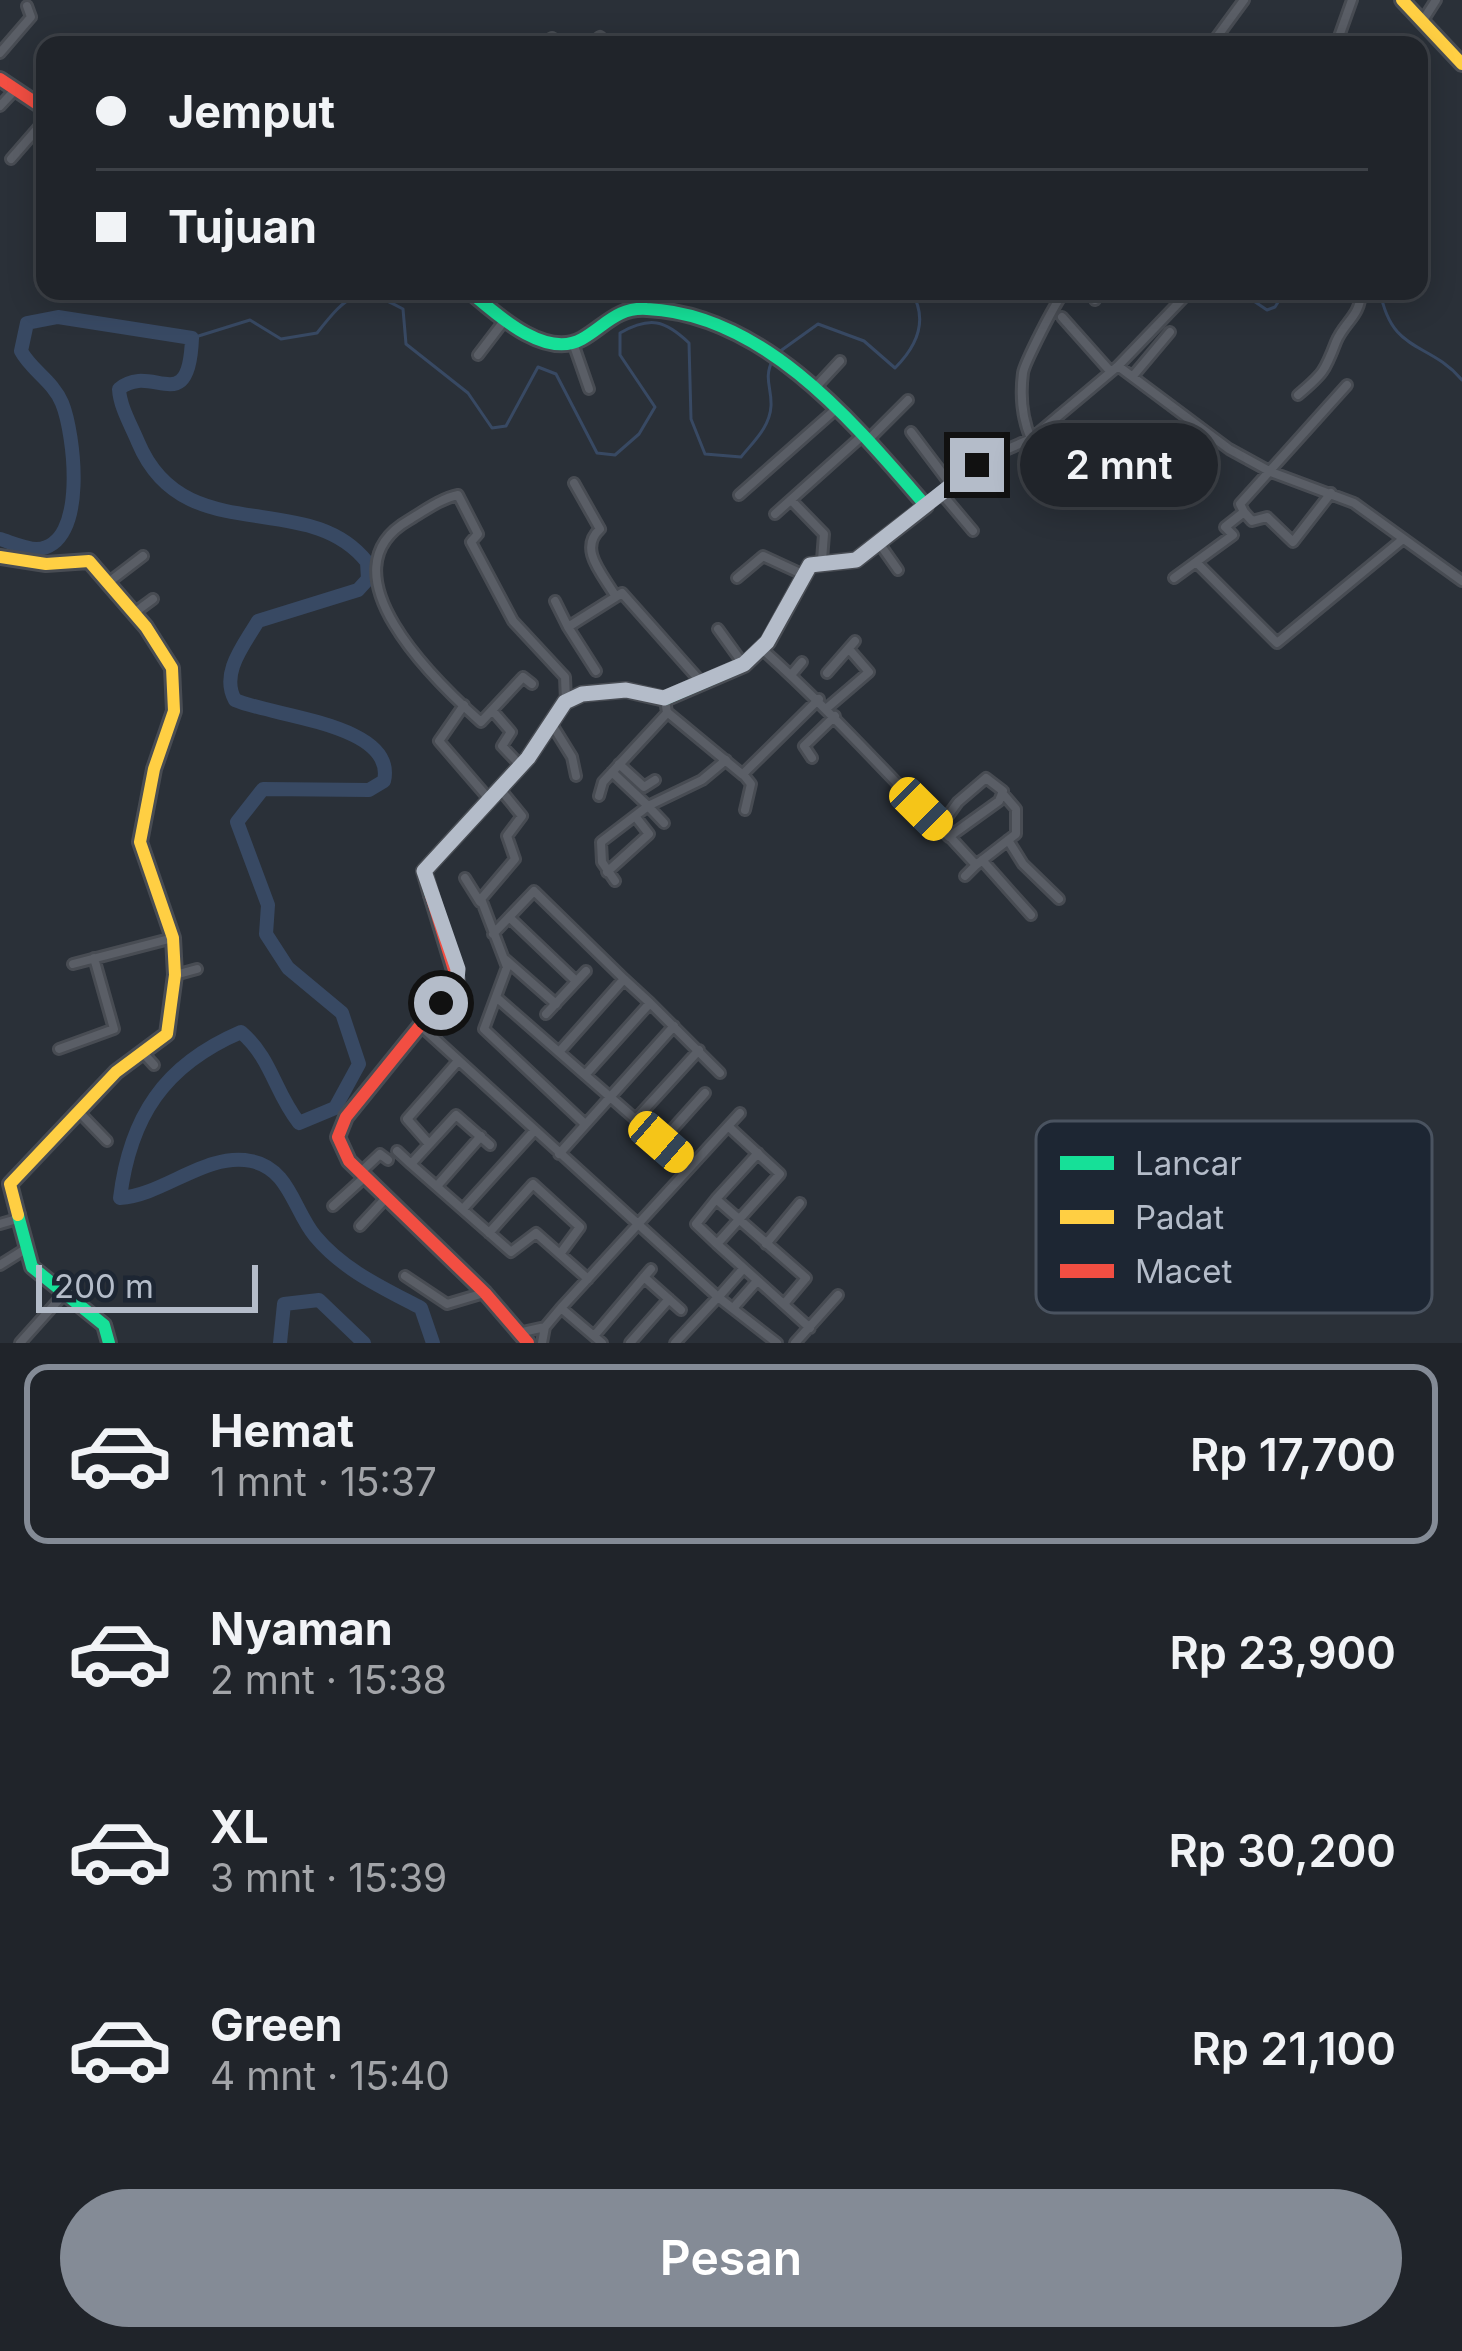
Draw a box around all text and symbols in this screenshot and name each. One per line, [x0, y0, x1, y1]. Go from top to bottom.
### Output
text: Jemput [168, 84, 335, 139]
text: Tujuan [168, 199, 317, 254]
callout: 2 mnt [1019, 423, 1217, 507]
route end [950, 438, 1004, 492]
text: 2 mnt [1066, 441, 1172, 488]
car [883, 771, 959, 847]
route start [414, 976, 468, 1030]
car [622, 1105, 700, 1179]
legend [1036, 1121, 1432, 1313]
text: Lancar [1135, 1143, 1242, 1183]
text: Padat [1135, 1197, 1224, 1237]
text: Macet [1135, 1251, 1232, 1291]
scale bar [36, 1259, 258, 1312]
text: 200 m [54, 1266, 154, 1306]
icon: car [66, 1400, 174, 1508]
text: Hemat [210, 1403, 354, 1458]
text: Rp 17,700 [1190, 1427, 1396, 1482]
text: 1 mnt · 15:37 [210, 1458, 437, 1505]
icon: car [66, 1598, 174, 1706]
text: Nyaman [210, 1601, 393, 1656]
text: Rp 23,900 [1170, 1625, 1396, 1680]
text: 2 mnt · 15:38 [210, 1656, 447, 1703]
icon: car [66, 1796, 174, 1904]
text: XL [210, 1799, 269, 1854]
text: Rp 30,200 [1168, 1823, 1396, 1878]
text: 3 mnt · 15:39 [210, 1854, 447, 1901]
icon: car [66, 1994, 174, 2102]
text: Green [210, 1997, 343, 2052]
text: Rp 21,100 [1191, 2021, 1396, 2076]
text: 4 mnt · 15:40 [210, 2052, 450, 2099]
button: Pesan [60, 2189, 1402, 2327]

